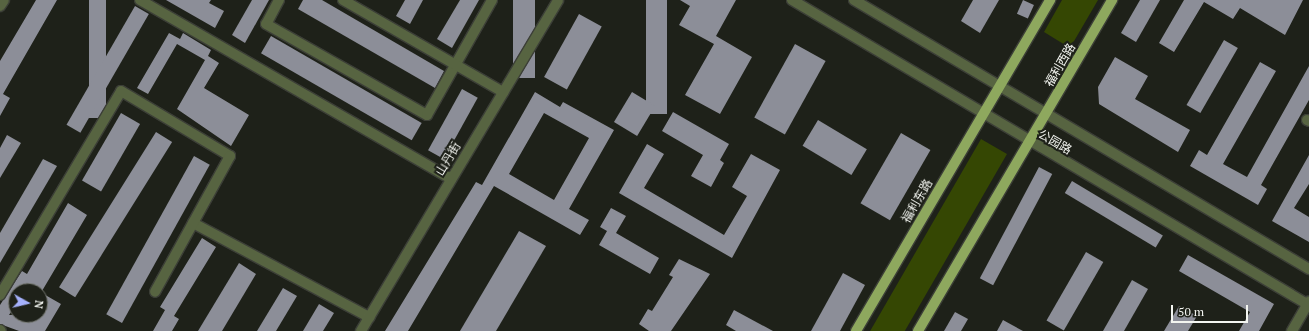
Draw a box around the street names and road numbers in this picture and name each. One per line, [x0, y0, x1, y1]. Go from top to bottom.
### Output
street label: 福利西路 [1042, 41, 1078, 89]
street label: 公园路 [1036, 127, 1074, 157]
street label: 山丹街 [433, 140, 463, 178]
street label: 福利东路 [899, 177, 935, 225]

